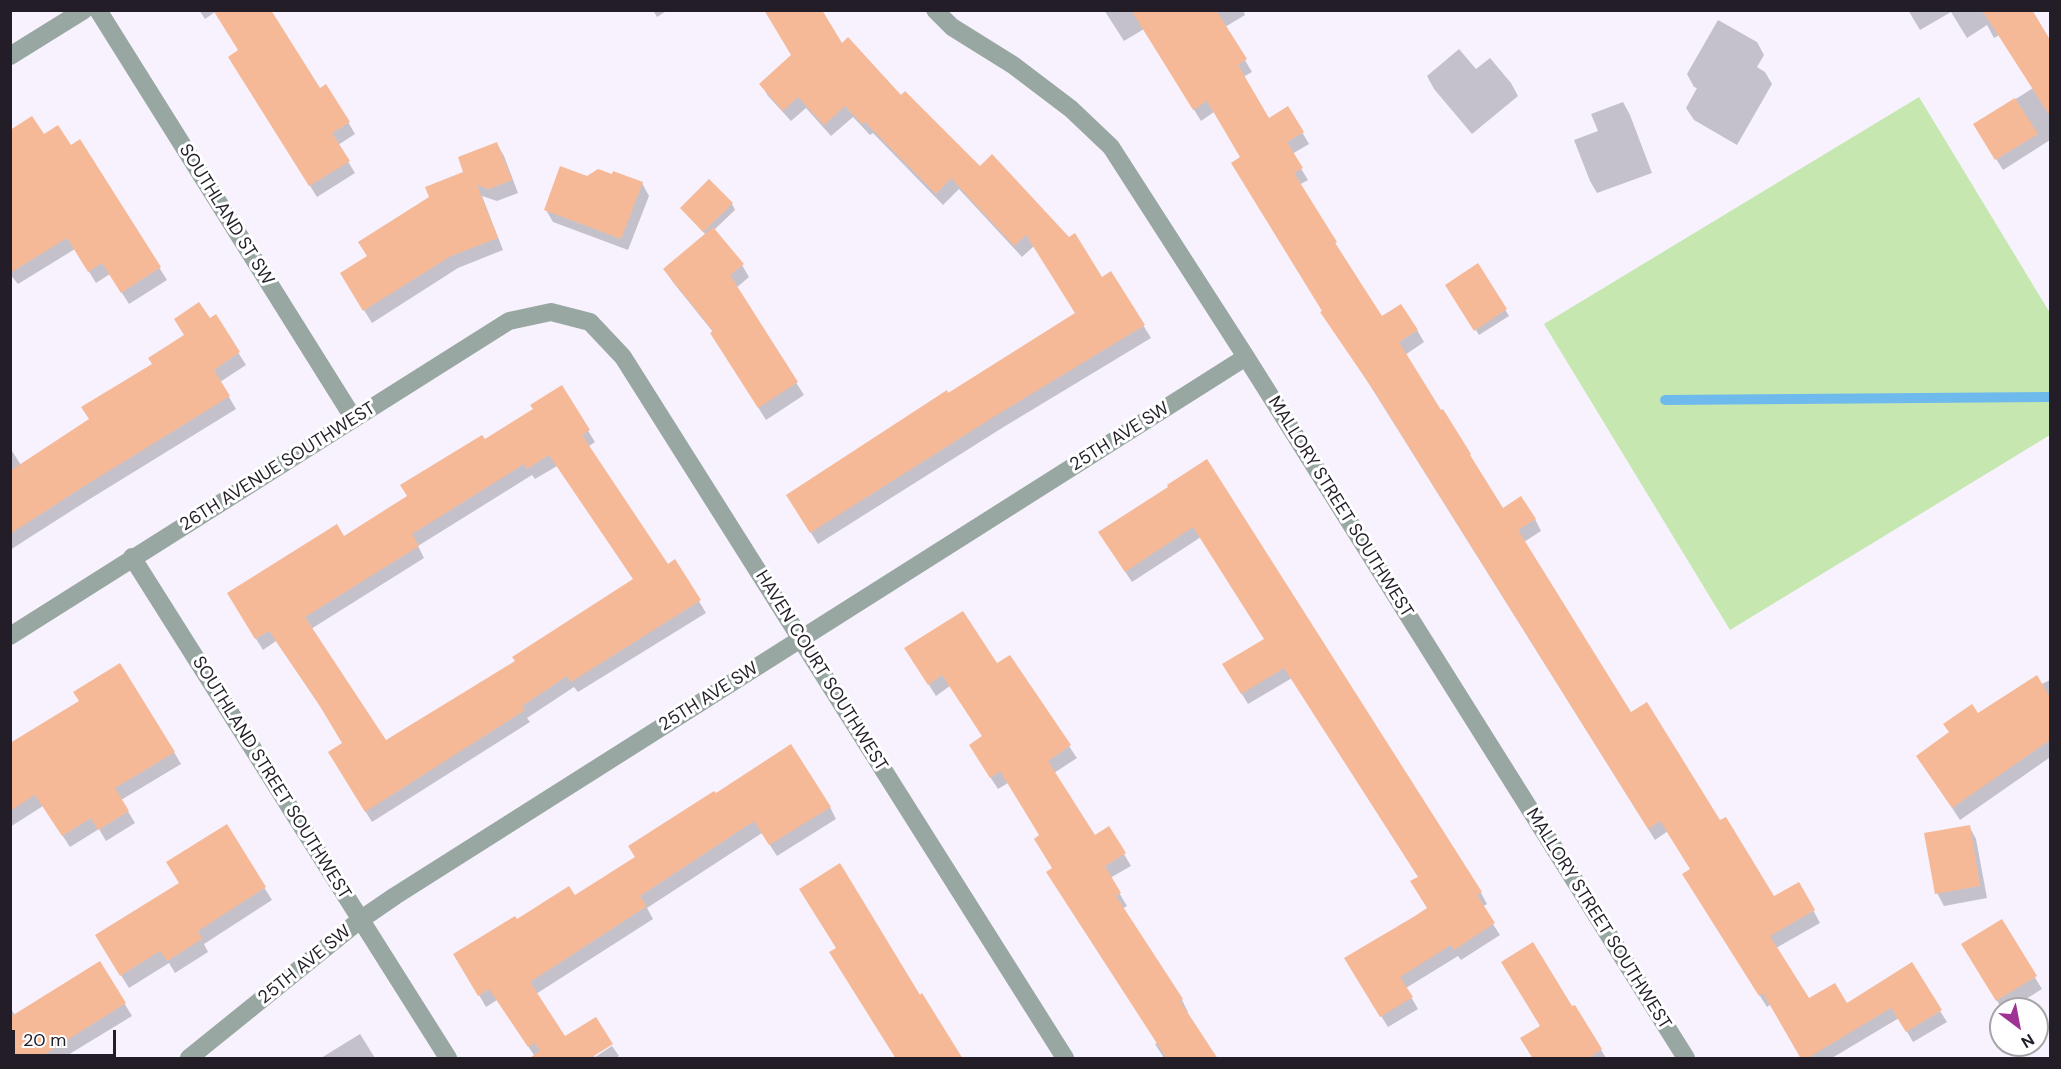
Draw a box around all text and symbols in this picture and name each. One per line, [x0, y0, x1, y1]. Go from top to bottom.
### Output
street label: SOUTHLAND ST SW [174, 141, 278, 289]
street label: MALLORY STREET SOUTHWEST [1263, 392, 1417, 622]
street label: 26TH AVENUE SOUTHWEST [176, 398, 380, 536]
street label: 25TH AVE SW [1066, 398, 1174, 476]
street label: HAVEN COURT SOUTHWEST [750, 567, 892, 775]
street label: SOUTHLAND STREET SOUTHWEST [187, 653, 355, 903]
street label: 25TH AVE SW [655, 658, 763, 736]
street label: MALLORY STREET SOUTHWEST [1521, 804, 1675, 1034]
street label: 25TH AVE SW [254, 921, 356, 1009]
north arrow [1989, 997, 2049, 1057]
scale bar [15, 1018, 118, 1056]
text: 20 m [23, 1028, 66, 1052]
text: N [2017, 1029, 2038, 1053]

